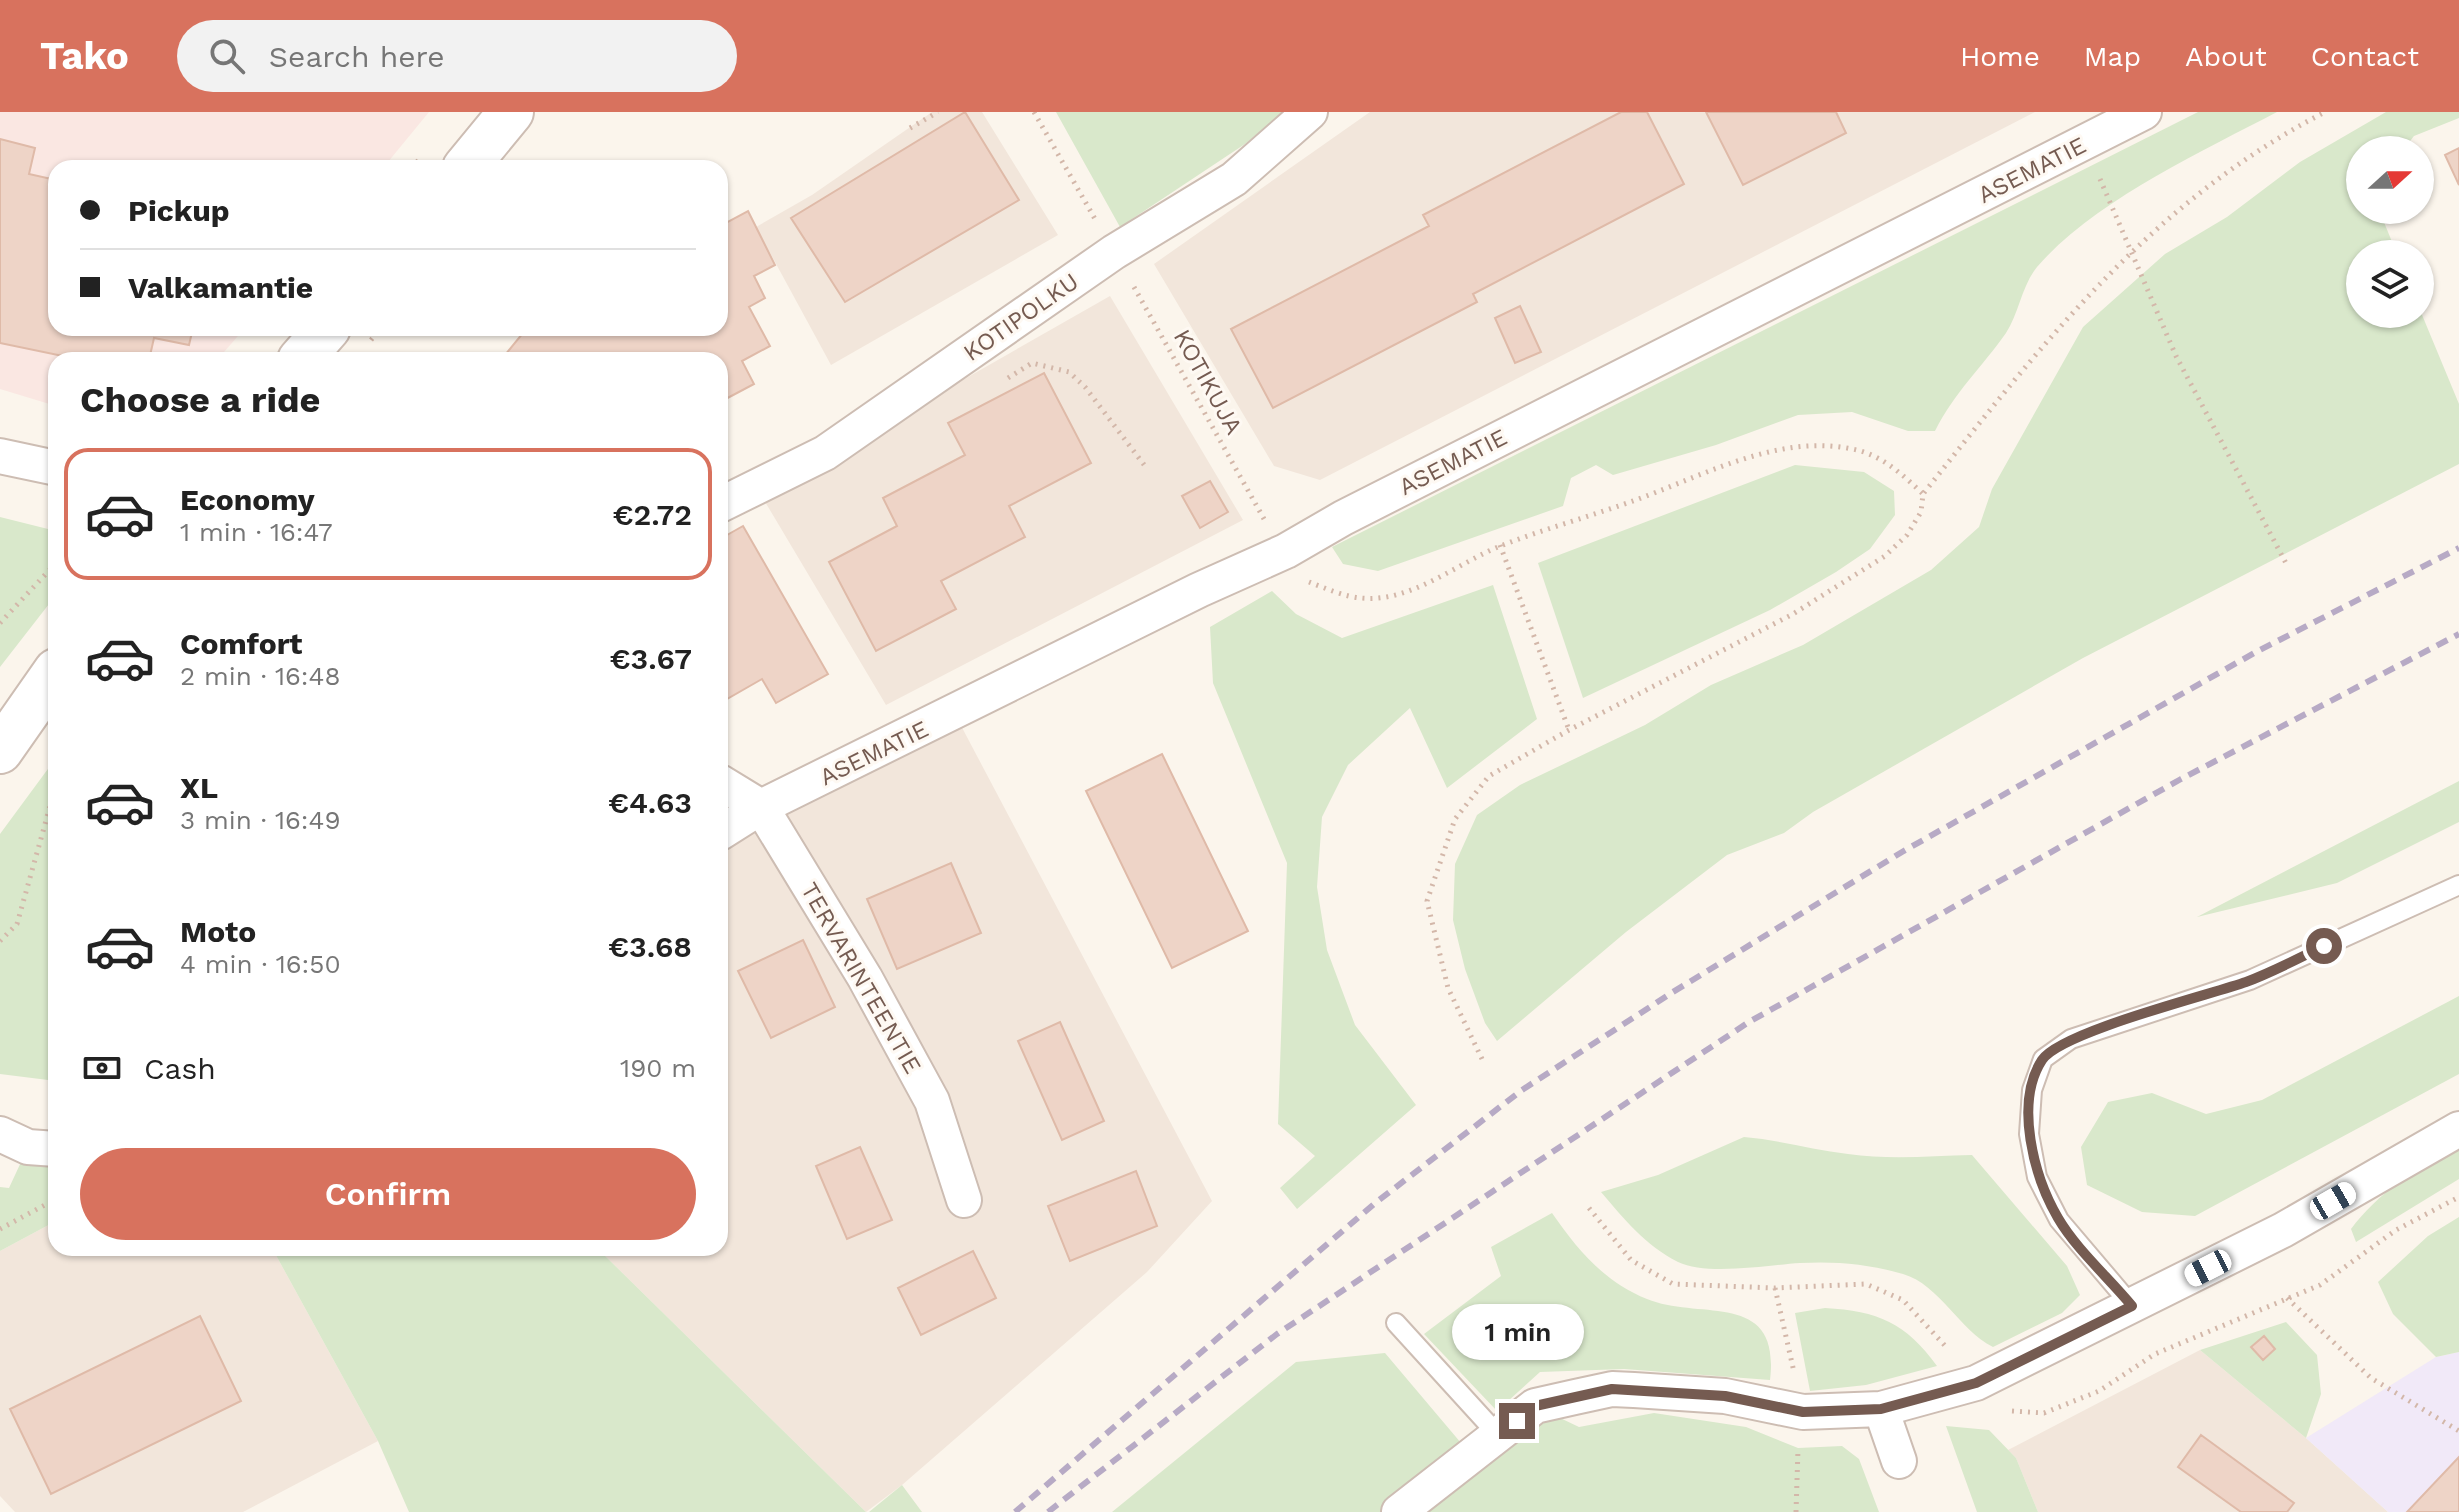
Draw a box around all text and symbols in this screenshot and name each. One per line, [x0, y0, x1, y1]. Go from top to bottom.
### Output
search box [177, 20, 737, 92]
text: Tako [40, 34, 129, 78]
icon: search [205, 34, 249, 78]
text: Search here [269, 39, 445, 74]
text: Home [1960, 40, 2040, 73]
text: Map [2084, 40, 2141, 73]
text: About [2185, 40, 2267, 73]
text: Contact [2311, 40, 2419, 73]
street label: ASEMATIE [1973, 131, 2091, 209]
north arrow [2346, 136, 2434, 224]
map controls [2346, 136, 2434, 328]
text: Pickup [128, 193, 230, 228]
button: layers [2346, 240, 2434, 328]
street label: KOTIPOLKU [958, 267, 1084, 367]
text: Valkamantie [128, 270, 313, 305]
street label: KOTIKUJA [1168, 325, 1248, 440]
text: Choose a ride [80, 379, 320, 421]
street label: ASEMATIE [1394, 423, 1512, 501]
icon: car [84, 478, 156, 550]
text: Economy [180, 482, 315, 517]
text: €2.72 [612, 497, 692, 532]
text: 1 min · 16:47 [180, 517, 333, 547]
icon: car [84, 622, 156, 694]
text: Comfort [180, 626, 302, 661]
text: €3.67 [610, 641, 692, 676]
text: 2 min · 16:48 [180, 661, 340, 691]
street label: ASEMATIE [815, 715, 933, 791]
icon: car [84, 766, 156, 838]
text: XL [180, 770, 218, 805]
text: €4.63 [608, 785, 692, 820]
text: 3 min · 16:49 [180, 805, 340, 835]
street label: TERVARINTEENTIE [795, 878, 927, 1078]
icon: car [84, 910, 156, 982]
text: Moto [180, 914, 256, 949]
route start [2306, 928, 2342, 964]
text: €3.68 [608, 929, 692, 964]
text: 4 min · 16:50 [180, 949, 341, 979]
icon: cash [80, 1046, 124, 1090]
text: Cash [144, 1051, 216, 1086]
text: 190 m [620, 1053, 696, 1083]
button: Confirm [80, 1148, 696, 1240]
car [2306, 1179, 2360, 1223]
car [2181, 1246, 2235, 1290]
callout: 1 min [1451, 1305, 1583, 1361]
text: 1 min [1485, 1317, 1551, 1347]
route end [1499, 1403, 1535, 1439]

